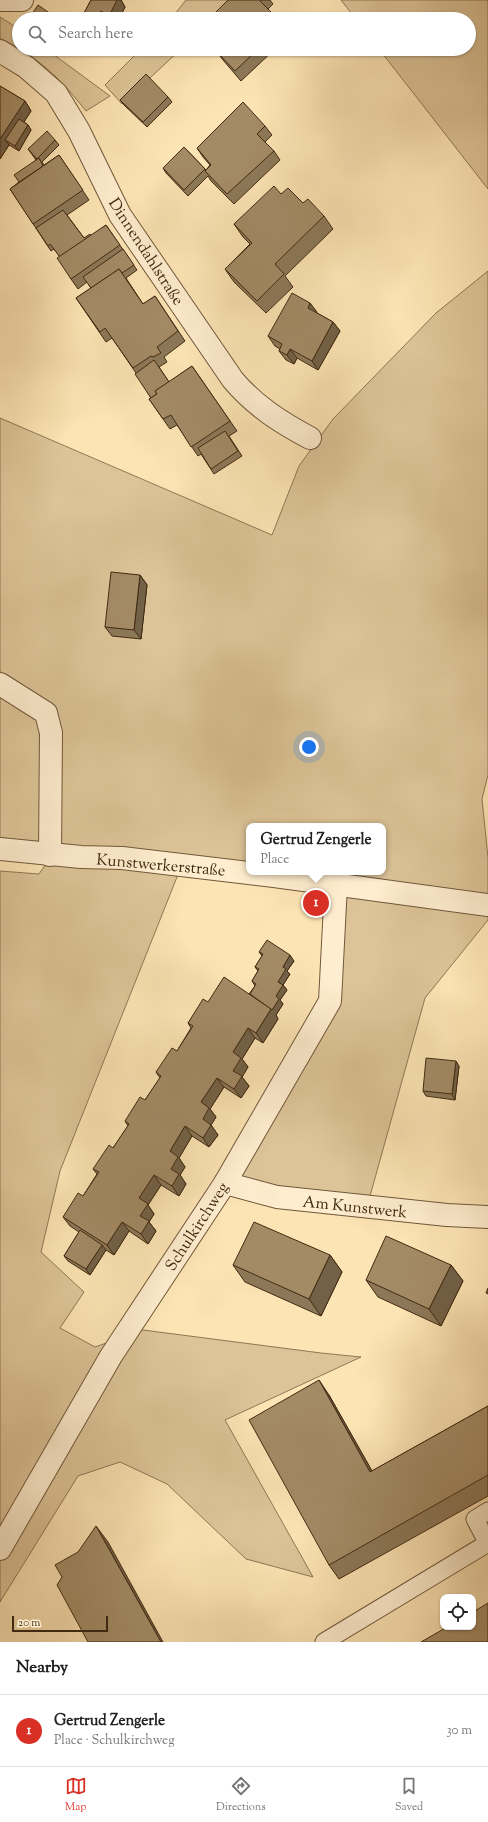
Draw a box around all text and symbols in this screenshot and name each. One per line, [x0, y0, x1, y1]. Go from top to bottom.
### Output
search box [12, 12, 476, 56]
icon: search [26, 23, 48, 45]
text: Search here [58, 24, 133, 45]
street label: Dinnendahlstraße [101, 194, 188, 311]
your location [299, 737, 319, 757]
popup [246, 823, 386, 875]
text: Gertrud Zengerle [261, 830, 371, 851]
street label: Kunstwerkerstraße [95, 849, 226, 884]
text: Place [261, 851, 289, 869]
pin: 1 [303, 888, 329, 918]
street label: Schulkirchweg [161, 1178, 236, 1276]
street label: Am Kunstwerk [301, 1192, 408, 1225]
map controls [440, 1594, 476, 1630]
button: locate [440, 1594, 476, 1630]
scale bar [12, 1614, 108, 1633]
text: 20 m [18, 1615, 40, 1631]
text: Nearby [16, 1656, 68, 1680]
text: Gertrud Zengerle [54, 1711, 165, 1732]
text: 1 [27, 1722, 31, 1740]
text: 30 m [446, 1722, 472, 1740]
text: Place · Schulkirchweg [54, 1732, 174, 1750]
tab: Map [65, 1775, 87, 1815]
tab: Directions [216, 1775, 266, 1815]
tab: Saved [395, 1775, 423, 1815]

